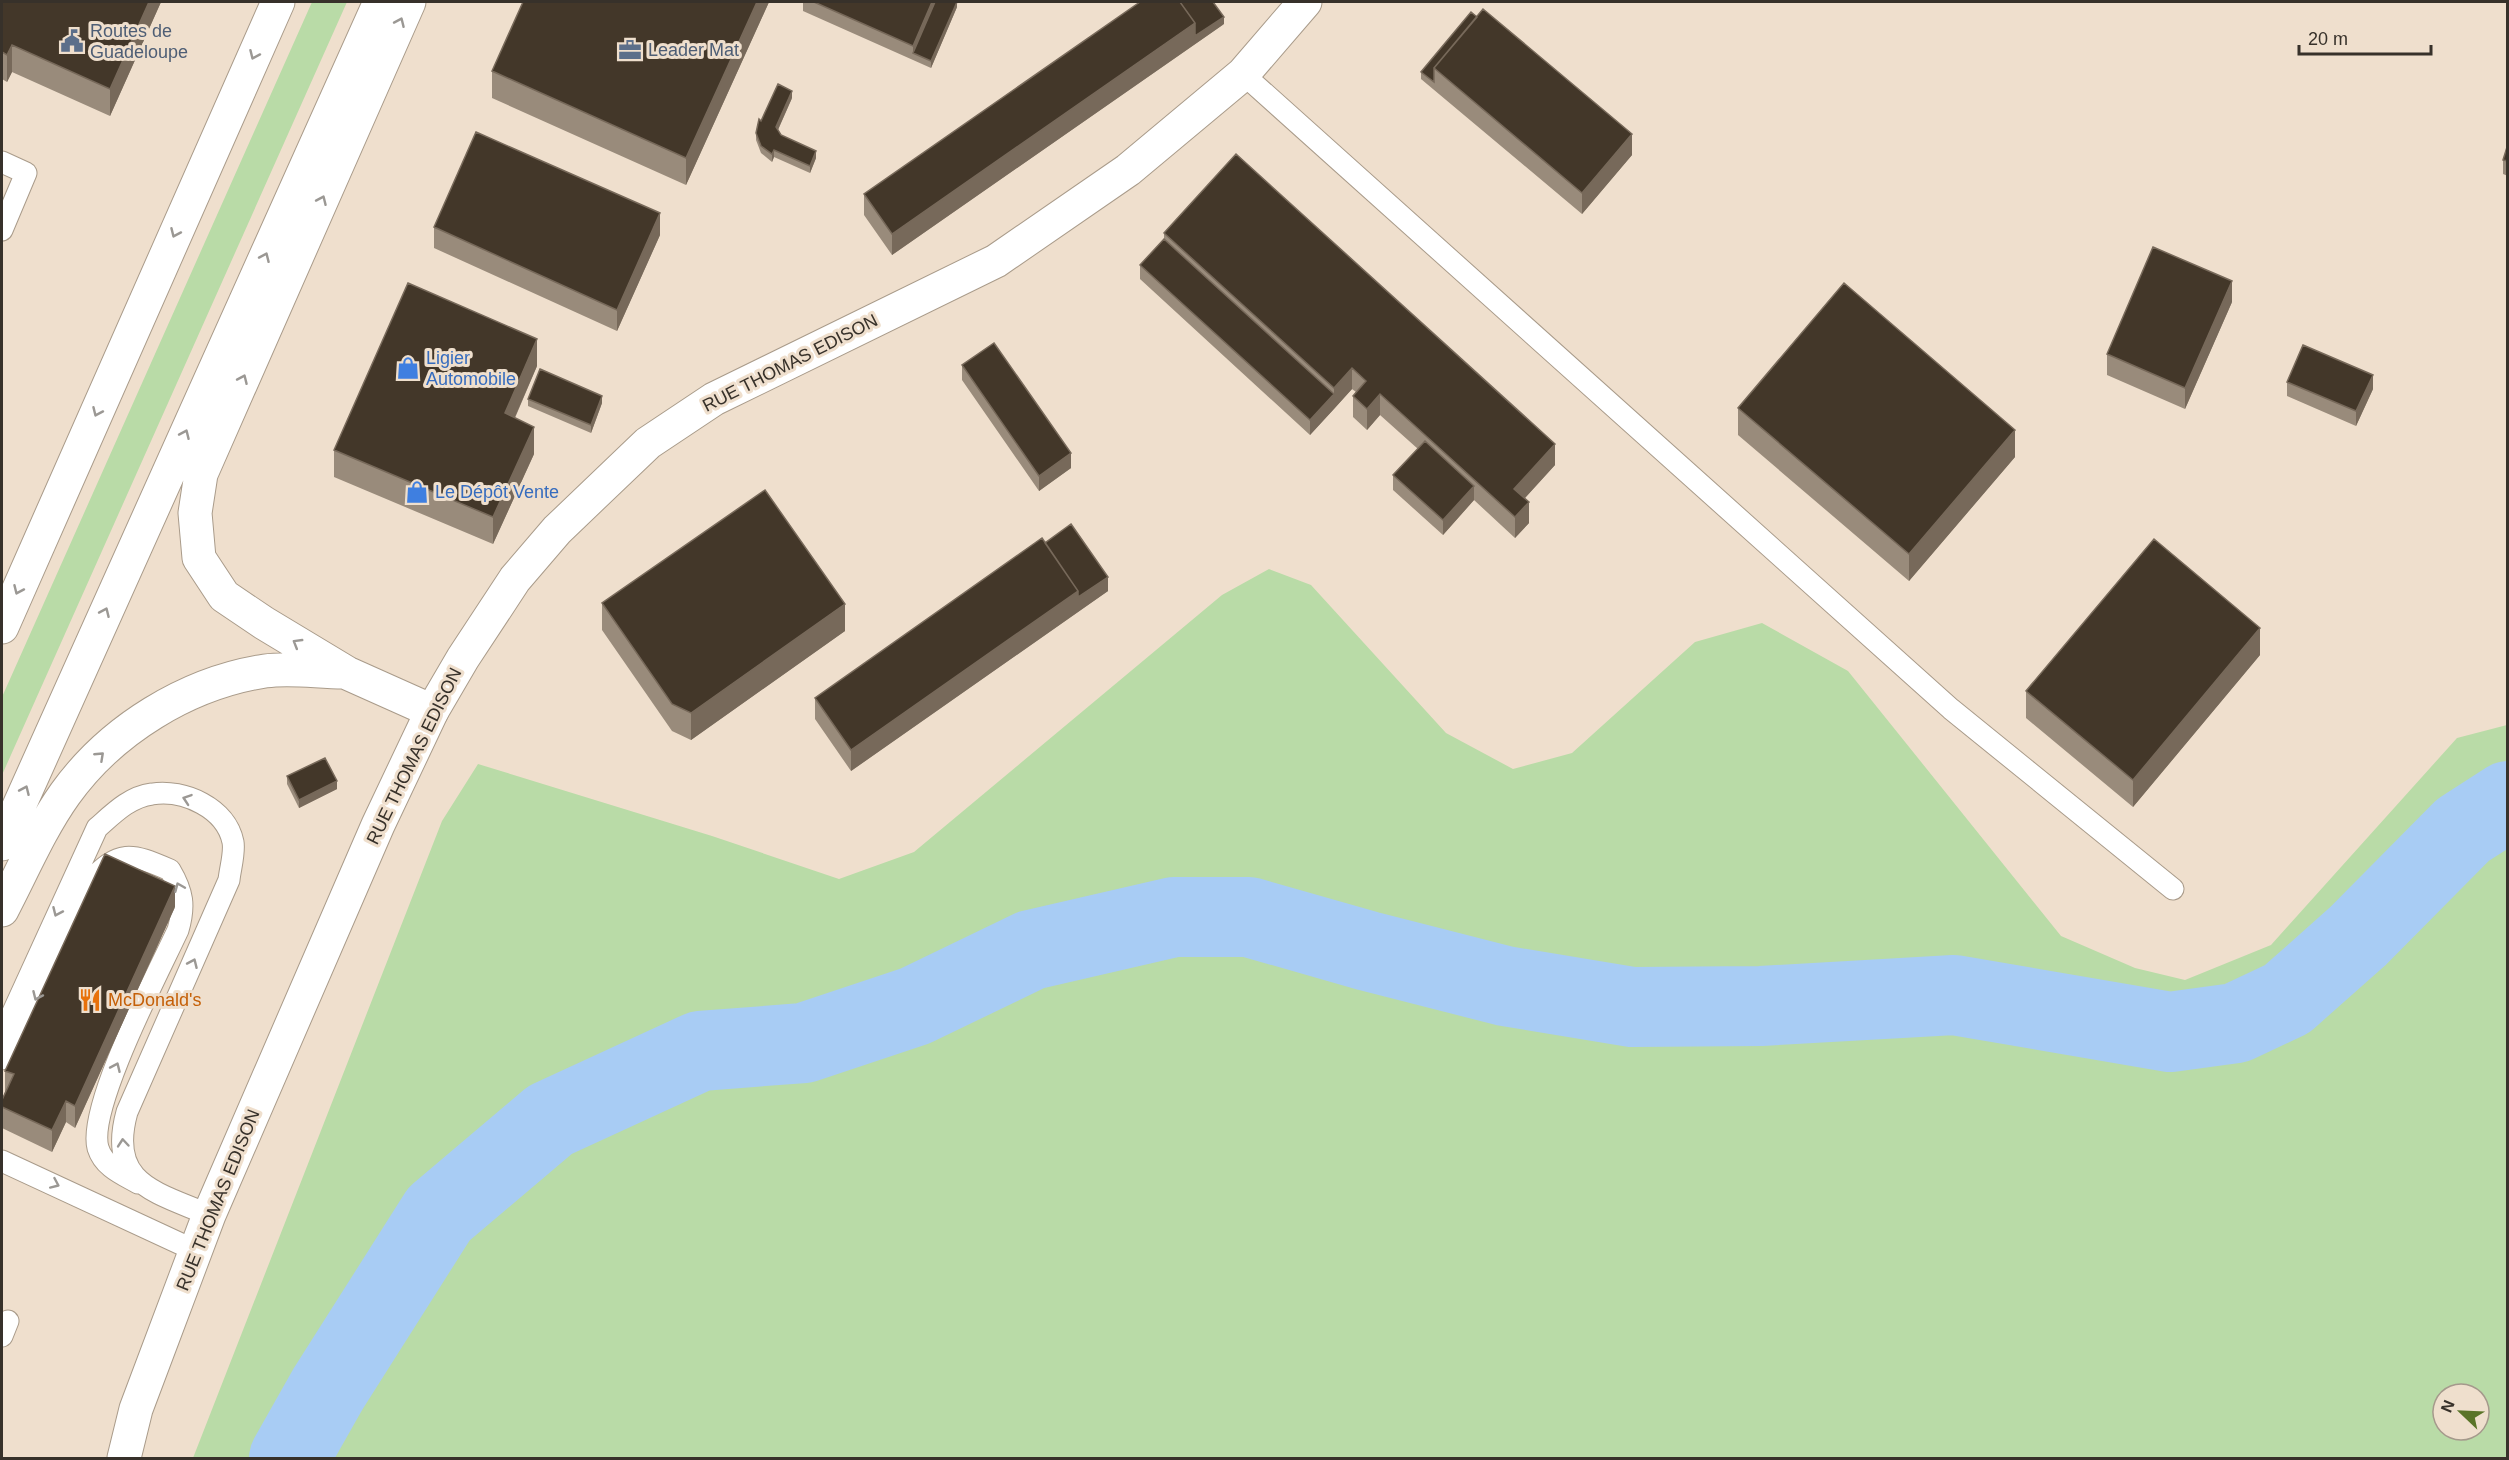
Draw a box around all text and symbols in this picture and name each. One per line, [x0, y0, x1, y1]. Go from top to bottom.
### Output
one-way arrow [393, 17, 405, 28]
scale bar [2299, 18, 2431, 56]
place label: Routes de Guadeloupe [90, 21, 188, 62]
public building icon: Routes de Guadeloupe [59, 28, 85, 54]
text: 20 m [2308, 29, 2348, 49]
office icon: Leader Mat [617, 37, 643, 63]
place label: Leader Mat [648, 40, 739, 60]
one-way arrow [249, 49, 261, 60]
one-way arrow [315, 196, 327, 207]
one-way arrow [170, 227, 182, 238]
one-way arrow [258, 252, 270, 263]
street label: RUE THOMAS EDISON [699, 310, 881, 416]
place label: Ligier Automobile [426, 348, 516, 389]
shop icon: Ligier Automobile [395, 355, 421, 381]
one-way arrow [236, 374, 248, 385]
one-way arrow [92, 405, 104, 416]
one-way arrow [178, 430, 190, 441]
shop icon: Le Dépôt Vente [404, 479, 430, 505]
place label: Le Dépôt Vente [435, 482, 559, 502]
one-way arrow [13, 584, 25, 595]
one-way arrow [97, 607, 109, 618]
one-way arrow [293, 639, 303, 650]
street label: RUE THOMAS EDISON [363, 665, 465, 847]
one-way arrow [93, 752, 104, 763]
one-way arrow [18, 786, 30, 797]
one-way arrow [183, 794, 193, 806]
one-way arrow [174, 883, 186, 894]
one-way arrow [52, 905, 64, 916]
one-way arrow [186, 958, 198, 969]
restaurant icon: McDonald's [77, 987, 103, 1013]
one-way arrow [33, 989, 45, 1000]
place label: McDonald's [108, 990, 201, 1010]
one-way arrow [109, 1063, 121, 1074]
street label: RUE THOMAS EDISON [172, 1106, 264, 1294]
one-way arrow [117, 1139, 130, 1148]
one-way arrow [49, 1177, 60, 1189]
north arrow [2431, 1382, 2491, 1442]
text: N [2438, 1398, 2458, 1415]

